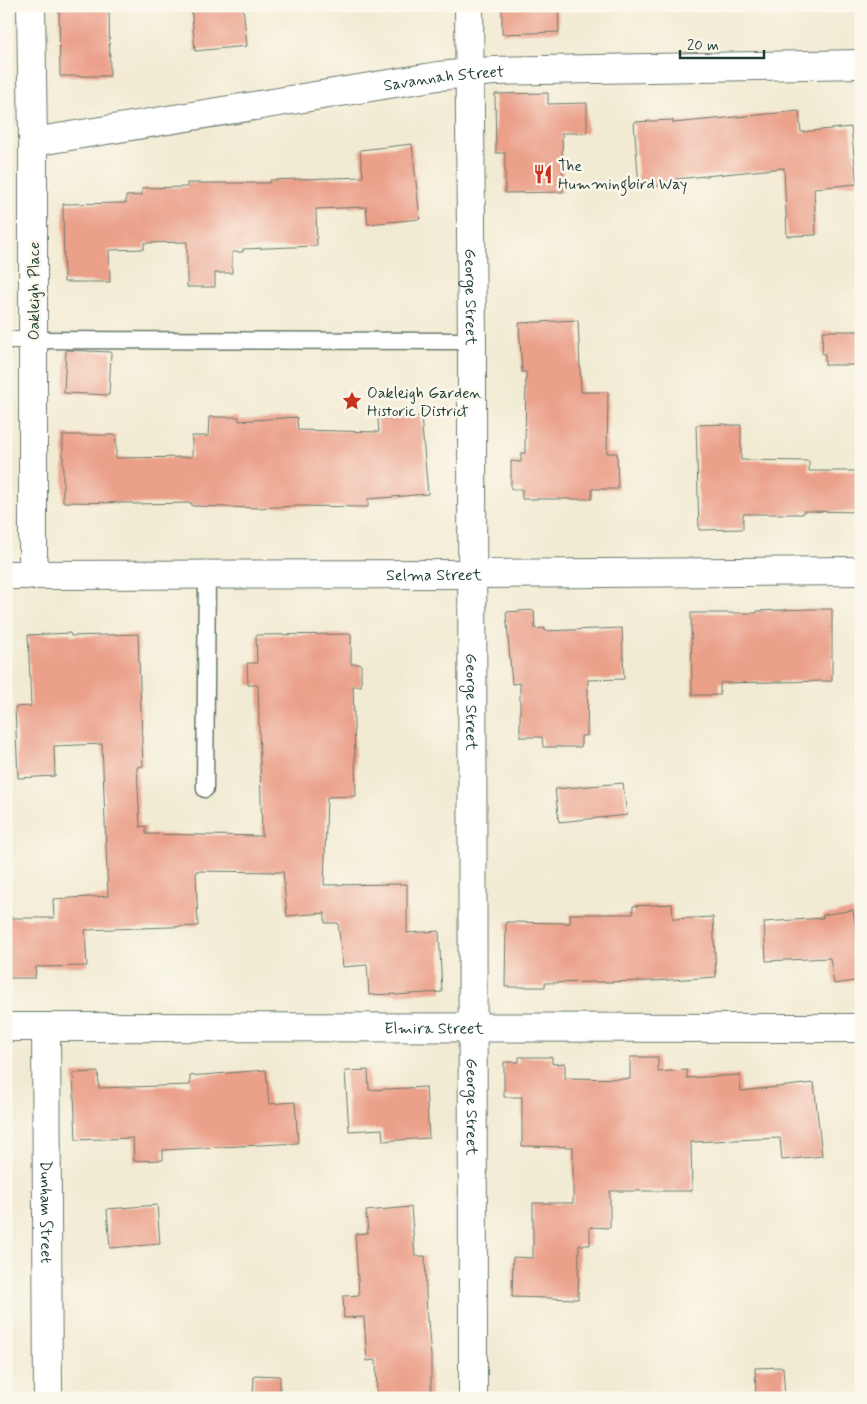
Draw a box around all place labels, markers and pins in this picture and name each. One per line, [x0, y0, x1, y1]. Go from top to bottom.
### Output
place label: The Hummingbird Way [558, 156, 687, 196]
restaurant icon: The Hummingbird Way [532, 163, 554, 185]
place label: Oakleigh Garden Historic District [367, 383, 482, 422]
place icon: Oakleigh Garden Historic District [341, 390, 363, 412]

